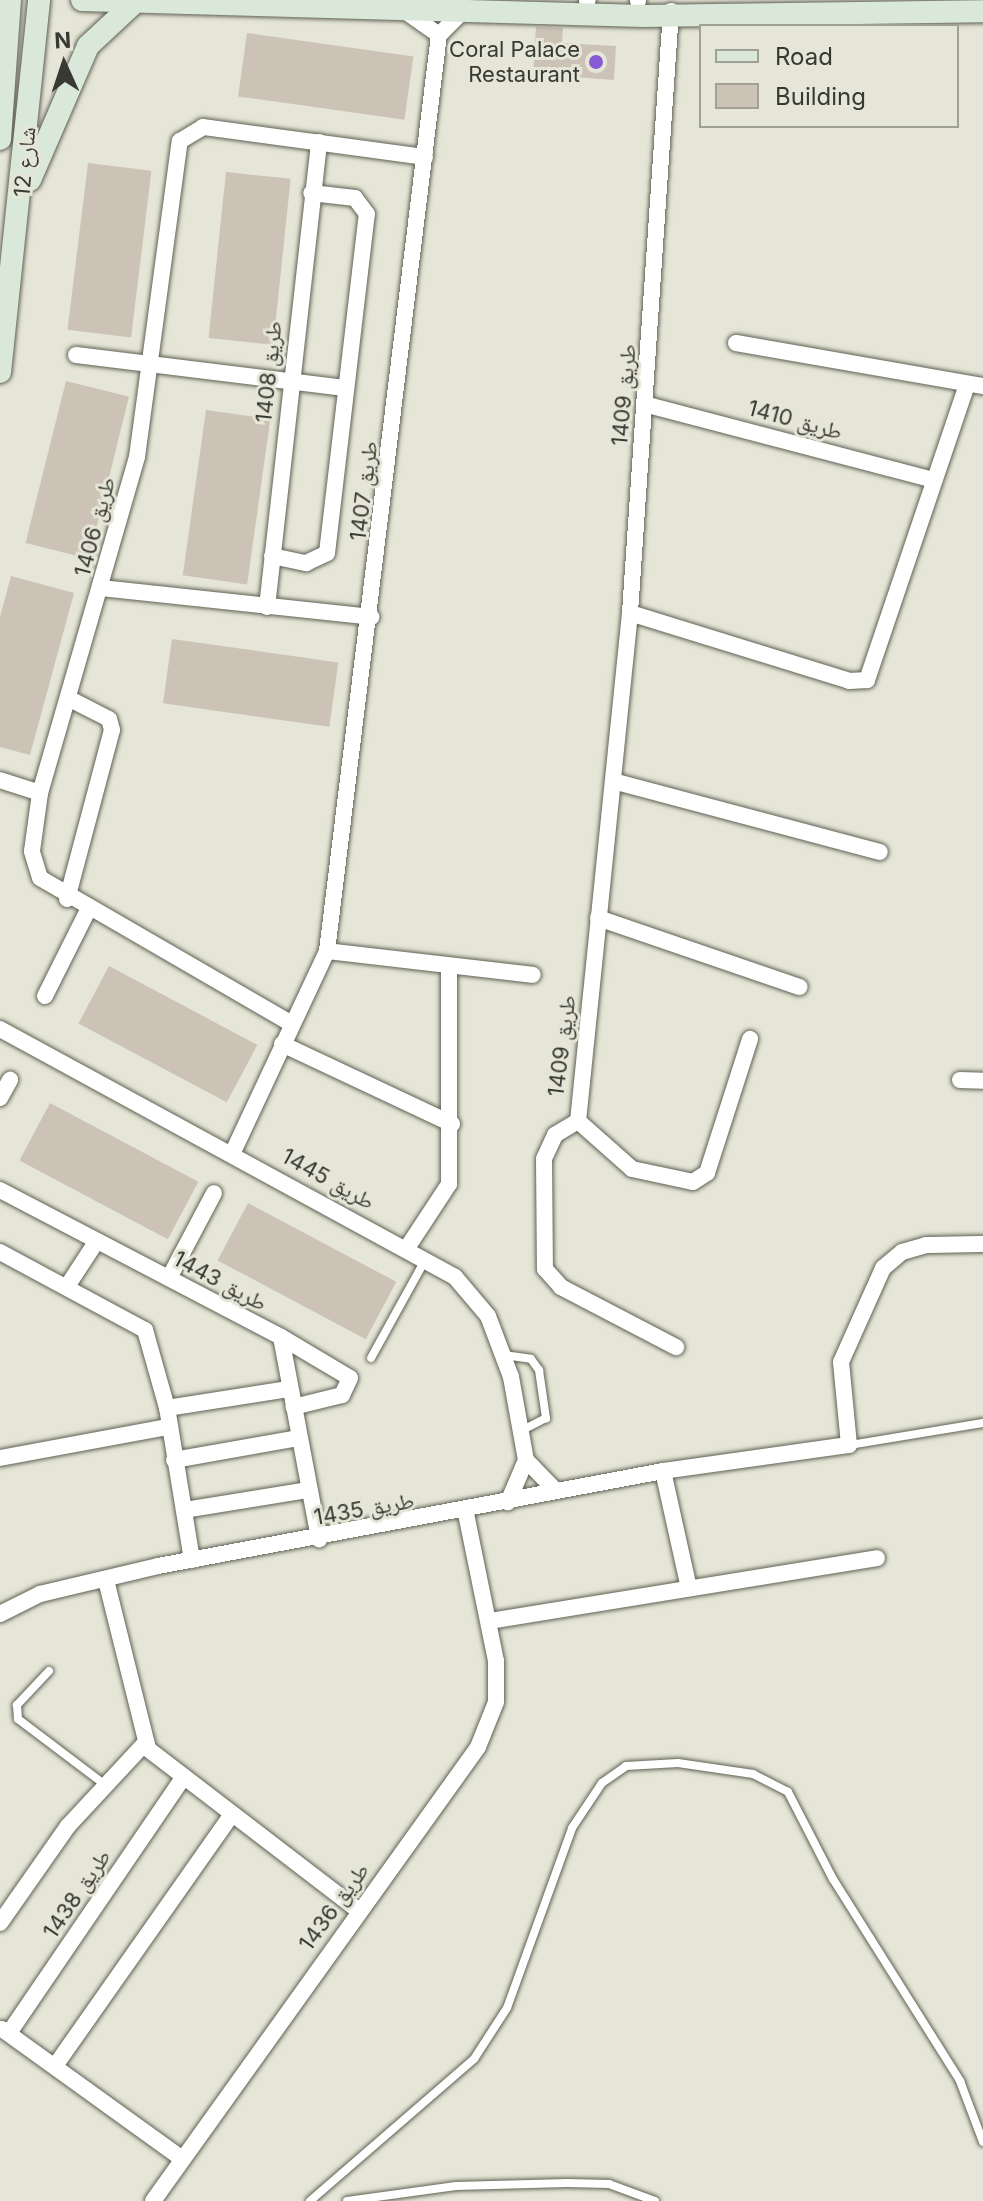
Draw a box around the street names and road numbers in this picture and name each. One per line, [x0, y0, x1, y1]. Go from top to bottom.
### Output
street label: شارع 12 [9, 126, 41, 198]
street label: طريق 1408 [251, 320, 287, 424]
street label: طريق 1409 [606, 343, 642, 447]
street label: طريق 1410 [745, 395, 845, 445]
street label: طريق 1407 [345, 440, 383, 542]
street label: طريق 1406 [69, 474, 121, 580]
street label: طريق 1409 [543, 994, 581, 1098]
street label: طريق 1445 [277, 1143, 379, 1215]
street label: طريق 1443 [169, 1245, 271, 1317]
street label: طريق 1435 [312, 1487, 416, 1531]
street label: طريق 1438 [38, 1844, 116, 1944]
street label: طريق 1436 [293, 1858, 375, 1956]

